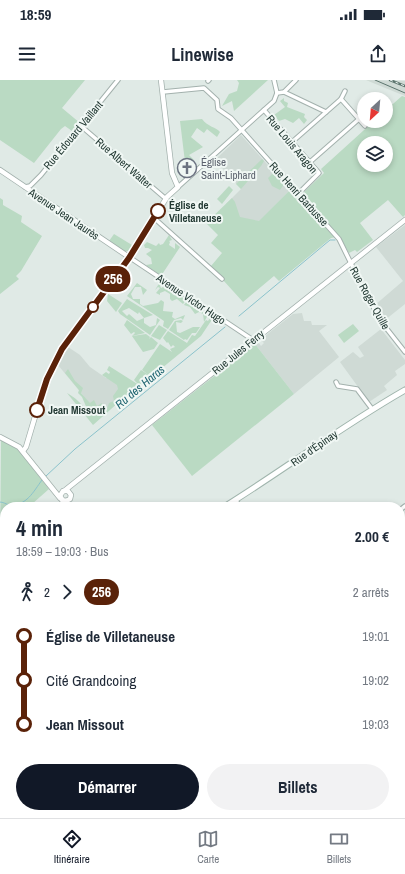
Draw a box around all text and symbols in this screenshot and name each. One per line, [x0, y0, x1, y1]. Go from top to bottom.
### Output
text: 18:59 [20, 4, 51, 25]
text: Linewise [171, 42, 234, 67]
icon: menu [16, 43, 38, 65]
icon: share [367, 43, 389, 65]
north arrow [357, 92, 393, 128]
map controls [357, 92, 393, 172]
street label: Rue Édouard Vaillant [40, 98, 106, 172]
street label: Rue Louis Aragon [263, 112, 321, 176]
street label: Rue Albert Walter [93, 135, 155, 191]
button: layers [357, 136, 393, 172]
place label: Église Saint-Liphard [201, 155, 256, 182]
church icon: Église Saint-Liphard [176, 157, 198, 179]
street label: Rue Henri Barbusse [266, 159, 332, 229]
street label: Avenue Jean Jaurès [25, 185, 102, 243]
place label: Église de Villetaneuse [169, 198, 222, 225]
marker: Église de Villetaneuse [150, 203, 166, 219]
street label: Rue Roger Quille [347, 264, 393, 332]
line badge: 256 [90, 266, 136, 292]
text: 256 [103, 270, 123, 288]
street label: Avenue Victor Hugo [153, 270, 228, 327]
unlabelled marker [87, 301, 99, 313]
street label: Rue Jules Ferry [209, 326, 267, 377]
water label: Ru des Haras [112, 361, 168, 412]
marker: Jean Missout [29, 402, 45, 418]
place label: Jean Missout [48, 403, 105, 417]
street label: Rue d'Épinay [288, 427, 340, 469]
text: 4 min [16, 513, 63, 543]
text: 2.00 € [355, 526, 389, 547]
text: 18:59 – 19:03 · Bus [16, 543, 108, 560]
icon: walk [16, 581, 38, 603]
icon: forward [56, 581, 78, 603]
text: 256 [92, 583, 111, 601]
text: 2 [44, 584, 50, 601]
text: 2 arrêts [353, 584, 389, 601]
text: Église de Villetaneuse [46, 626, 175, 647]
text: 19:01 [362, 628, 389, 645]
text: Cité Grandcoing [46, 670, 136, 691]
text: 19:02 [362, 672, 389, 689]
text: Jean Missout [46, 714, 124, 735]
text: 19:03 [362, 716, 389, 733]
button: Démarrer [16, 764, 199, 810]
button: Billets [207, 764, 389, 810]
tab: Itinéraire [54, 828, 90, 866]
tab: Carte [197, 828, 219, 866]
tab: Billets [327, 828, 351, 866]

